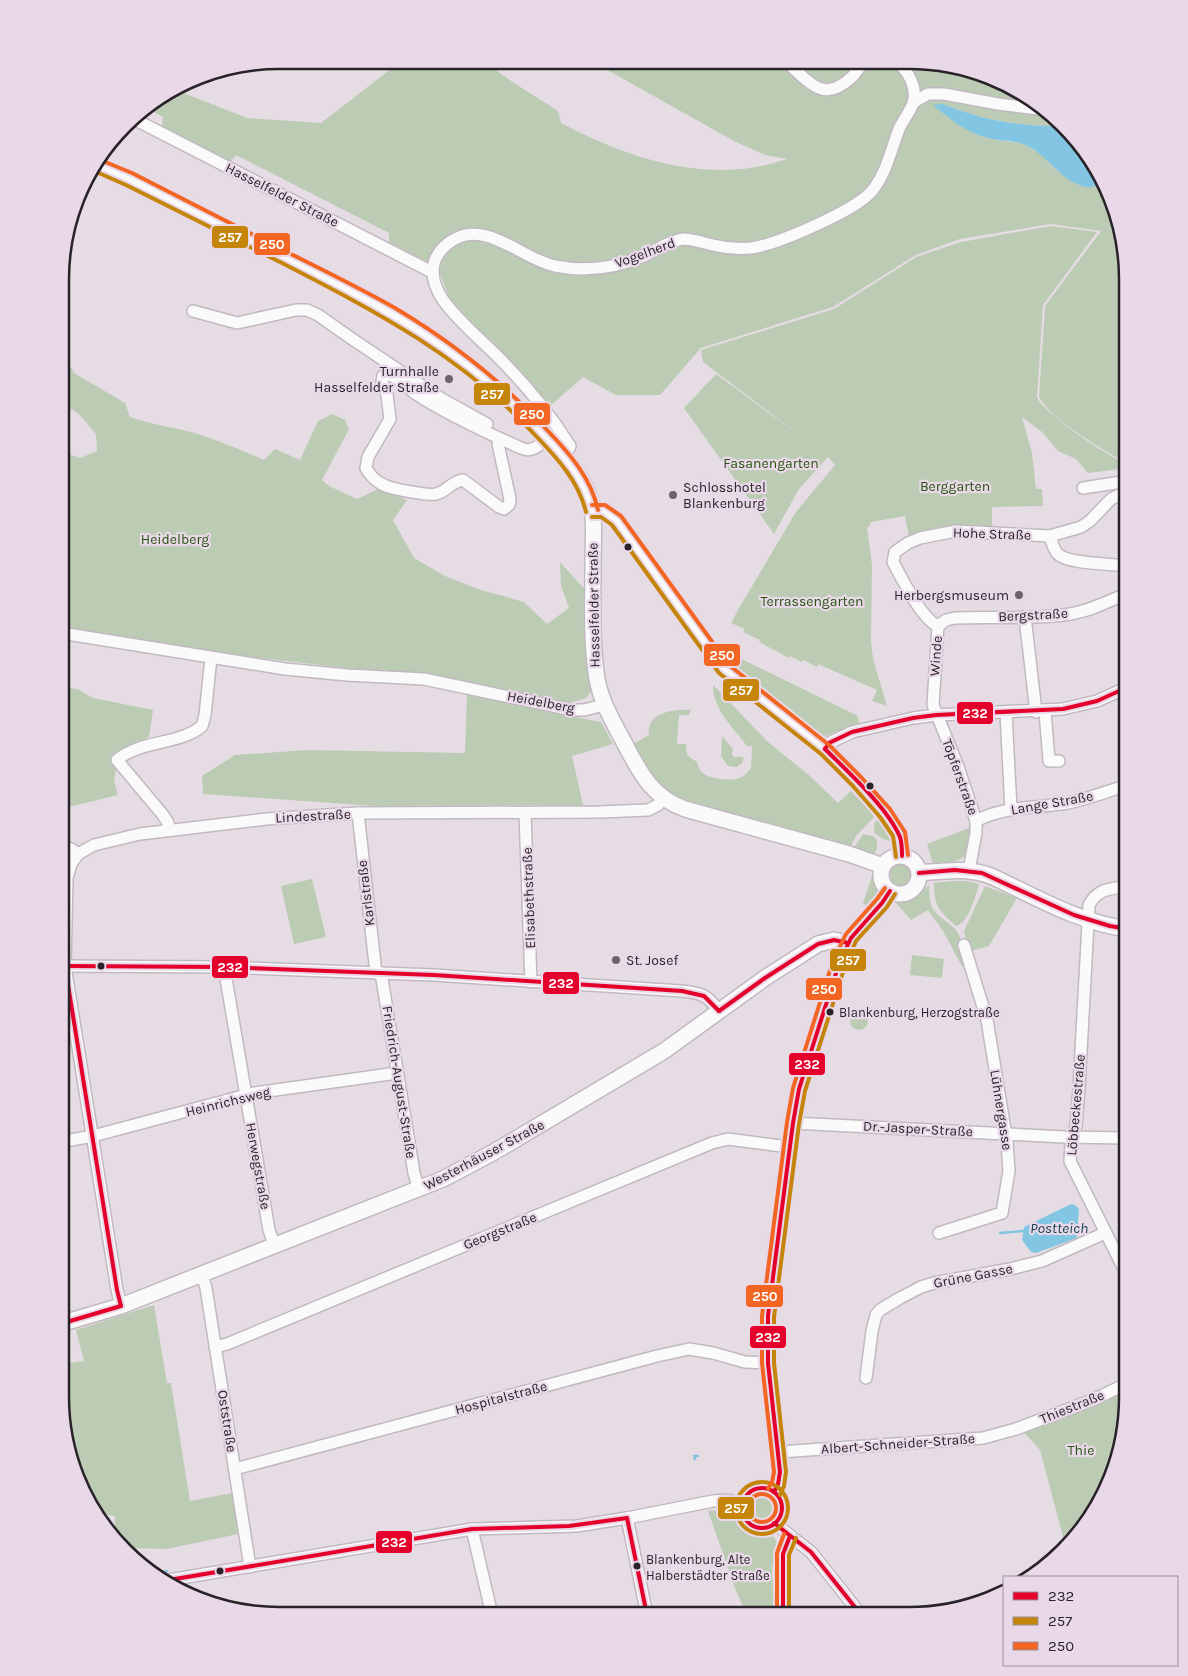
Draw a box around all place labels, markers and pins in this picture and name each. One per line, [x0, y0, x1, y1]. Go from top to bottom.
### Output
place label: Turnhalle Hasselfelder Straße [314, 363, 439, 396]
marker: Turnhalle Hasselfelder Straße [443, 373, 455, 385]
place label: Schlosshotel Blankenburg [683, 479, 766, 512]
marker: Schlosshotel Blankenburg [667, 489, 679, 501]
unlabelled marker [623, 542, 633, 552]
place label: Herbergsmuseum [894, 587, 1009, 604]
marker: Herbergsmuseum [1013, 589, 1025, 601]
unlabelled marker [865, 781, 875, 791]
place label: St. Josef [626, 952, 678, 969]
marker: St. Josef [610, 954, 622, 966]
unlabelled marker [96, 961, 106, 971]
place label: Blankenburg, Herzogstraße [839, 1005, 1000, 1020]
marker: Blankenburg, Herzogstraße [825, 1007, 835, 1017]
place label: Blankenburg, Alte Halberstädter Straße [646, 1552, 770, 1583]
marker: Blankenburg, Alte Halberstädter Straße [632, 1561, 642, 1571]
unlabelled marker [215, 1566, 225, 1576]

